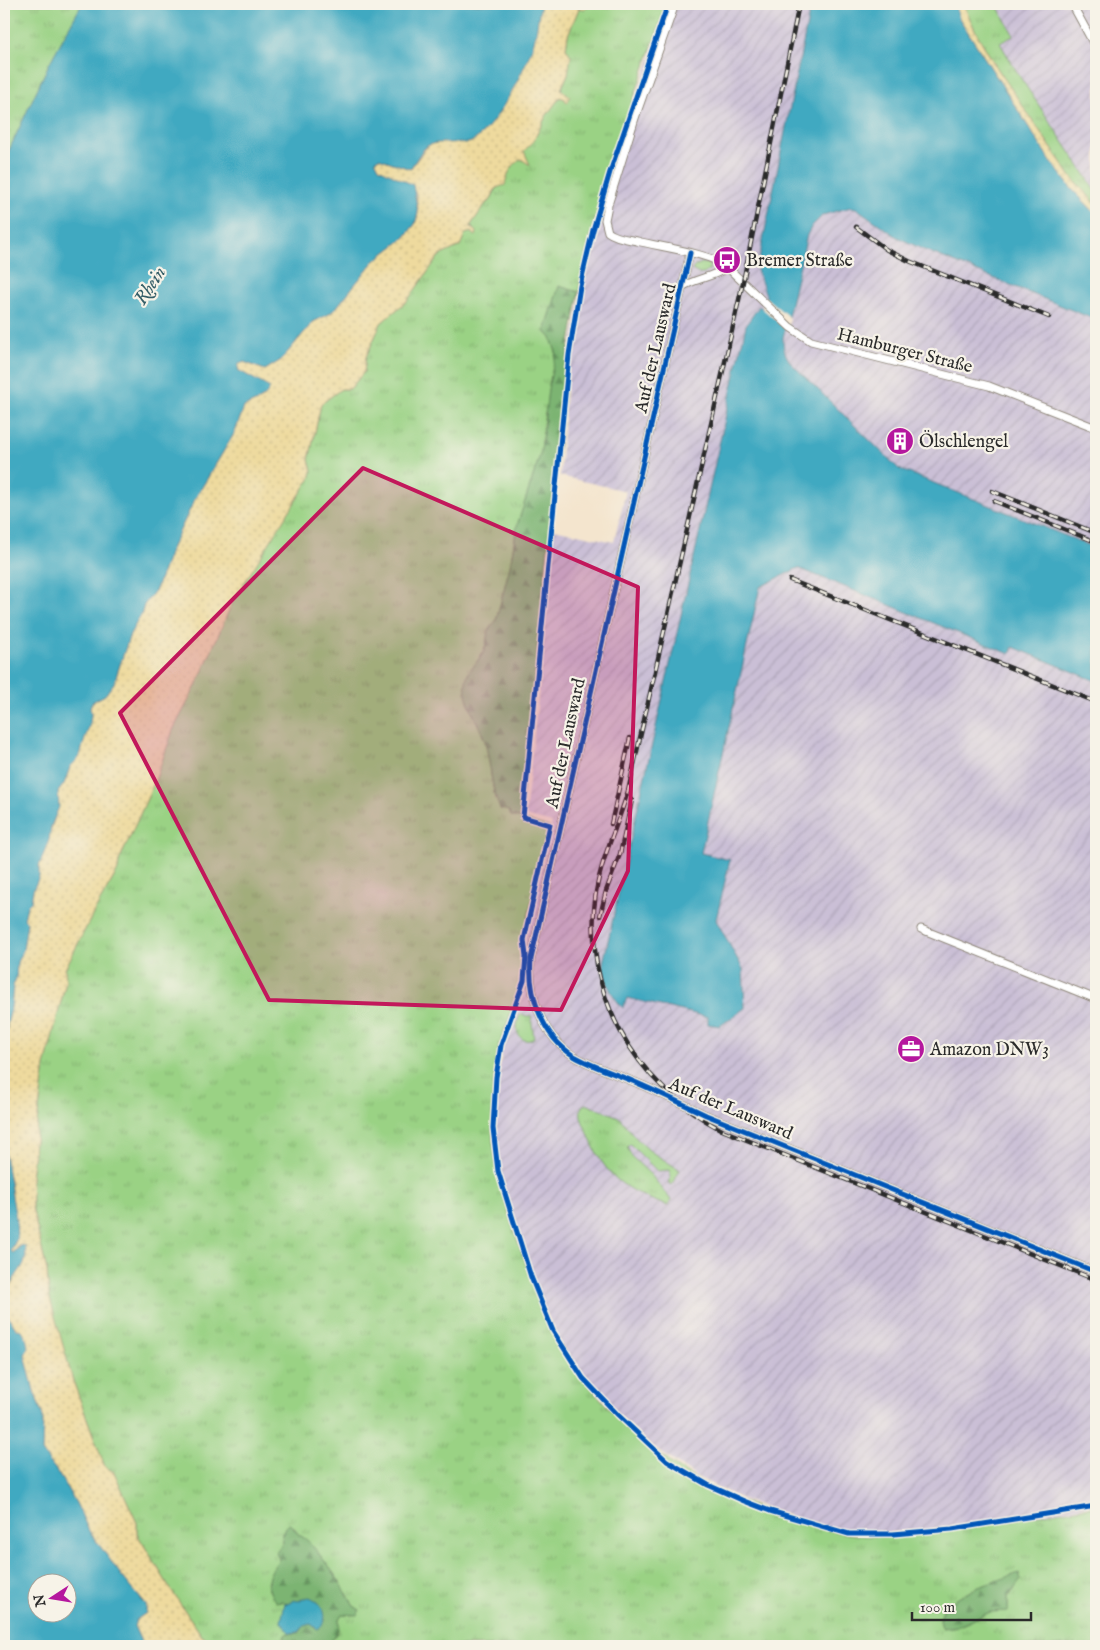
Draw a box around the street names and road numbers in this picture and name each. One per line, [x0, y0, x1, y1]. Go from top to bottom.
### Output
street label: Auf der Lausward [630, 281, 683, 416]
street label: Hamburger Straße [835, 324, 975, 379]
street label: Auf der Lausward [541, 676, 592, 811]
street label: Auf der Lausward [664, 1073, 796, 1146]

